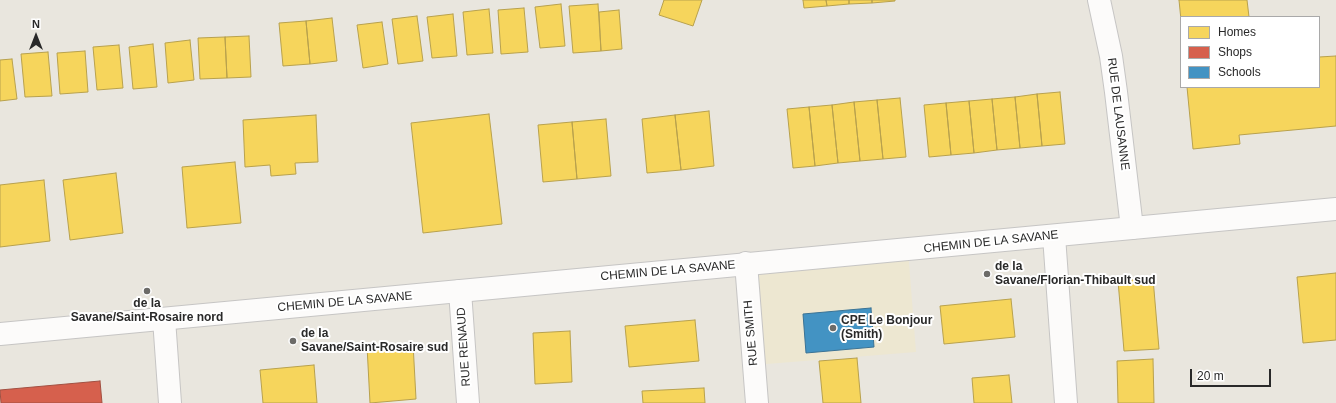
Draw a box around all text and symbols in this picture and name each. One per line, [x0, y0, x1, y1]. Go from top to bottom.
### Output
north arrow [16, 16, 56, 56]
legend [1180, 16, 1320, 88]
text: N [32, 18, 40, 30]
text: Homes [1218, 25, 1256, 39]
text: Shops [1218, 45, 1252, 59]
street label: RUE DE LAUSANNE [1104, 57, 1132, 171]
text: Schools [1218, 65, 1261, 79]
street label: CHEMIN DE LA SAVANE [923, 228, 1059, 256]
street label: CHEMIN DE LA SAVANE [600, 258, 736, 284]
place label: de la Savane/Florian-Thibault sud [995, 260, 1156, 288]
marker: de la Savane/Florian-Thibault sud [982, 269, 992, 279]
marker: de la Savane/Saint-Rosaire nord [142, 286, 152, 296]
street label: CHEMIN DE LA SAVANE [277, 289, 413, 315]
place label: de la Savane/Saint-Rosaire nord [71, 297, 223, 325]
street label: RUE SMITH [741, 299, 761, 367]
street label: RUE RENAUD [454, 307, 474, 387]
place label: CPE Le Bonjour (Smith) [841, 314, 932, 342]
marker: CPE Le Bonjour (Smith) [828, 323, 838, 333]
place label: de la Savane/Saint-Rosaire sud [301, 327, 448, 355]
marker: de la Savane/Saint-Rosaire sud [288, 336, 298, 346]
scale bar [1192, 361, 1273, 387]
text: 20 m [1197, 369, 1224, 383]

